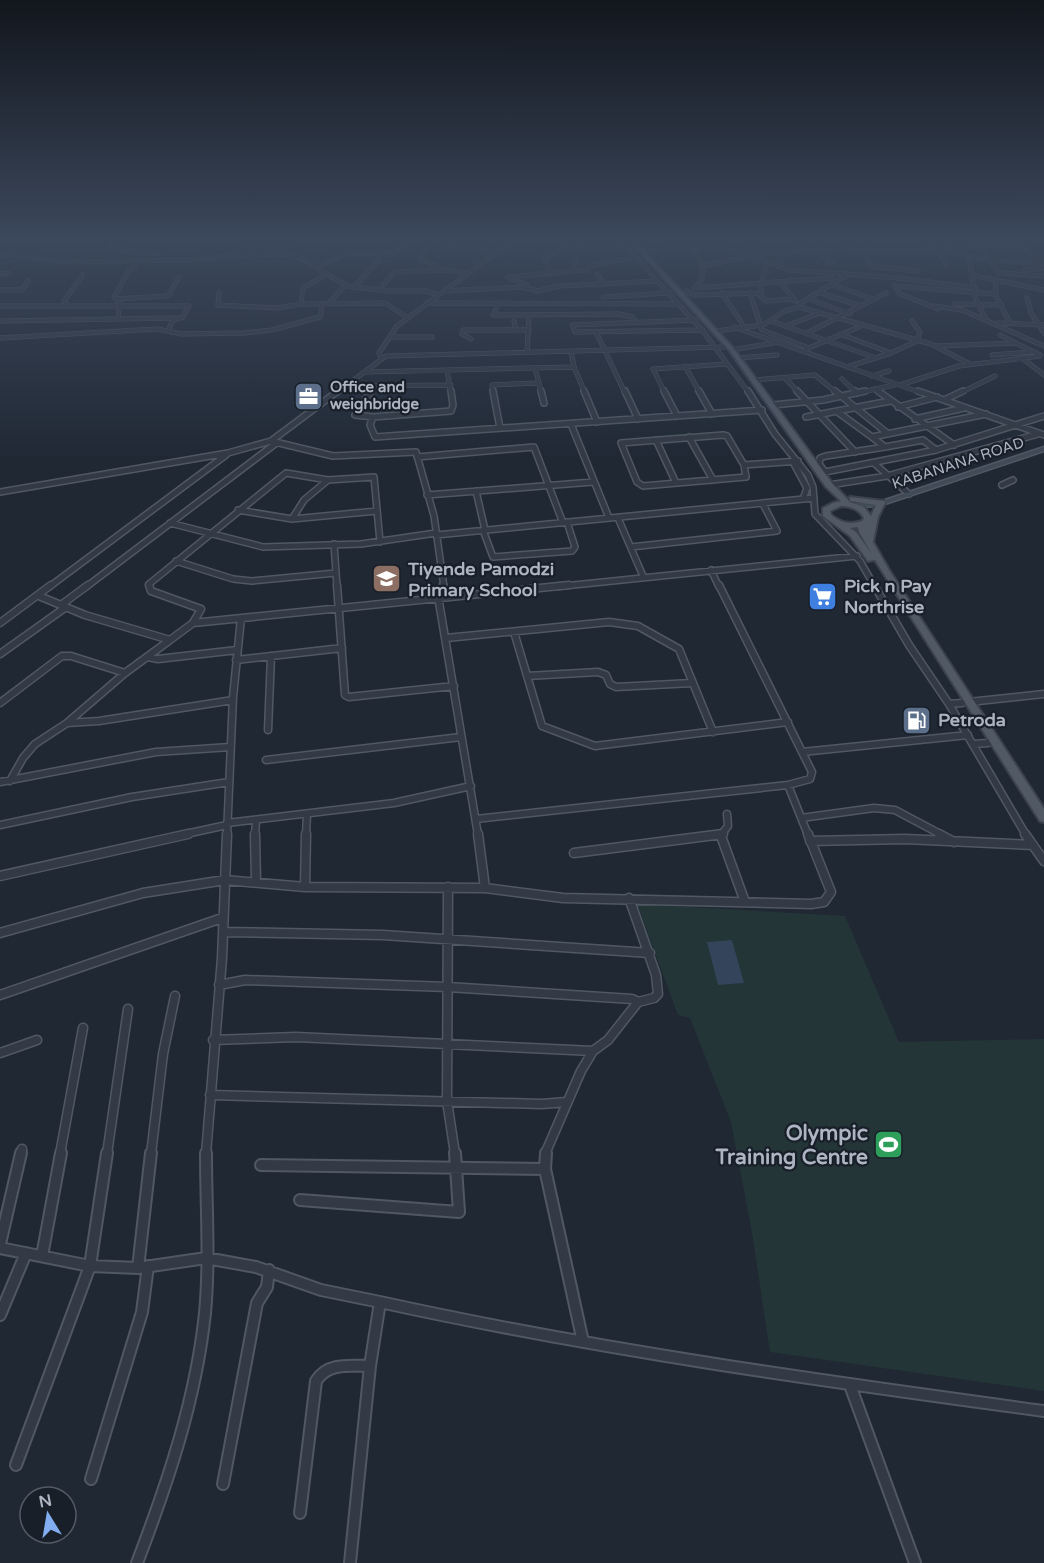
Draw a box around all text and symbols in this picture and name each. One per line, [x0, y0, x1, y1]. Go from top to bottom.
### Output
place label: Office and weighbridge [330, 378, 419, 414]
office icon: Office and weighbridge [293, 380, 325, 412]
street label: KABANANA ROAD [890, 433, 1026, 493]
place label: Tiyende Pamodzi Primary School [407, 558, 554, 601]
school or university icon: Tiyende Pamodzi Primary School [371, 563, 403, 595]
place label: Pick n Pay Northrise [844, 575, 932, 618]
supermarket icon: Pick n Pay Northrise [807, 580, 839, 612]
fuel station icon: Petroda [901, 704, 933, 736]
place label: Petroda [938, 709, 1006, 731]
place label: Olympic Training Centre [715, 1121, 868, 1170]
sports icon: Olympic Training Centre [873, 1129, 905, 1161]
north arrow [18, 1485, 78, 1545]
text: N [37, 1490, 54, 1512]

